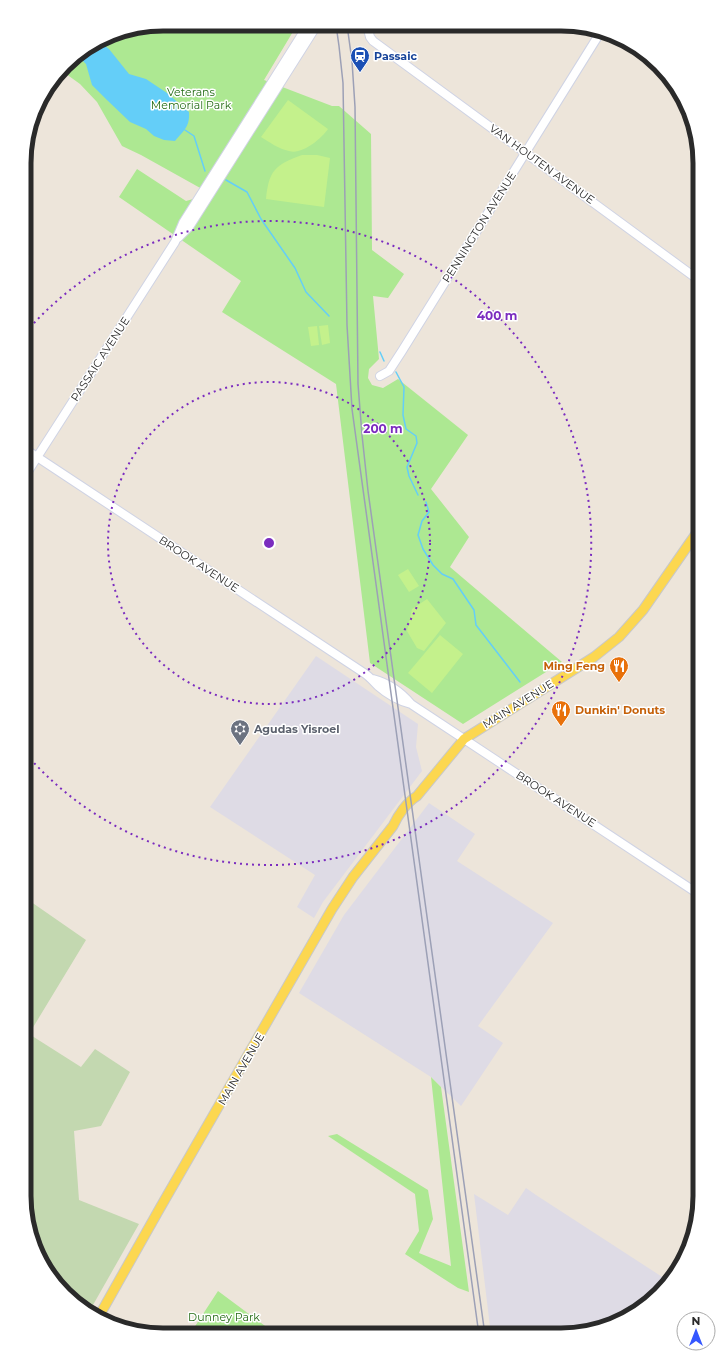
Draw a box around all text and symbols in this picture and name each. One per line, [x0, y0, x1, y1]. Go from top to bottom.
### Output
station icon: Passaic [349, 45, 371, 73]
place label: Passaic [374, 49, 417, 63]
park label: Veterans Memorial Park [151, 85, 232, 112]
street label: VAN HOUTEN AVENUE [487, 121, 597, 207]
street label: PENNINGTON AVENUE [439, 169, 519, 285]
text: 400 m [477, 308, 517, 323]
street label: PASSAIC AVENUE [67, 314, 133, 404]
text: 200 m [363, 421, 403, 436]
street label: BROOK AVENUE [156, 533, 242, 595]
centre of rings [262, 536, 276, 550]
restaurant icon: Ming Feng [608, 655, 630, 683]
place label: Ming Feng [544, 659, 605, 673]
street label: MAIN AVENUE [480, 677, 556, 731]
restaurant icon: Dunkin' Donuts [550, 699, 572, 727]
place label: Dunkin' Donuts [575, 703, 665, 717]
synagogue icon: Agudas Yisroel [229, 718, 251, 746]
place label: Agudas Yisroel [253, 722, 340, 736]
street label: BROOK AVENUE [513, 768, 599, 830]
street label: MAIN AVENUE [215, 1030, 267, 1108]
park label: Dunney Park [188, 1310, 260, 1324]
north arrow [676, 1311, 716, 1351]
text: N [692, 1314, 700, 1328]

